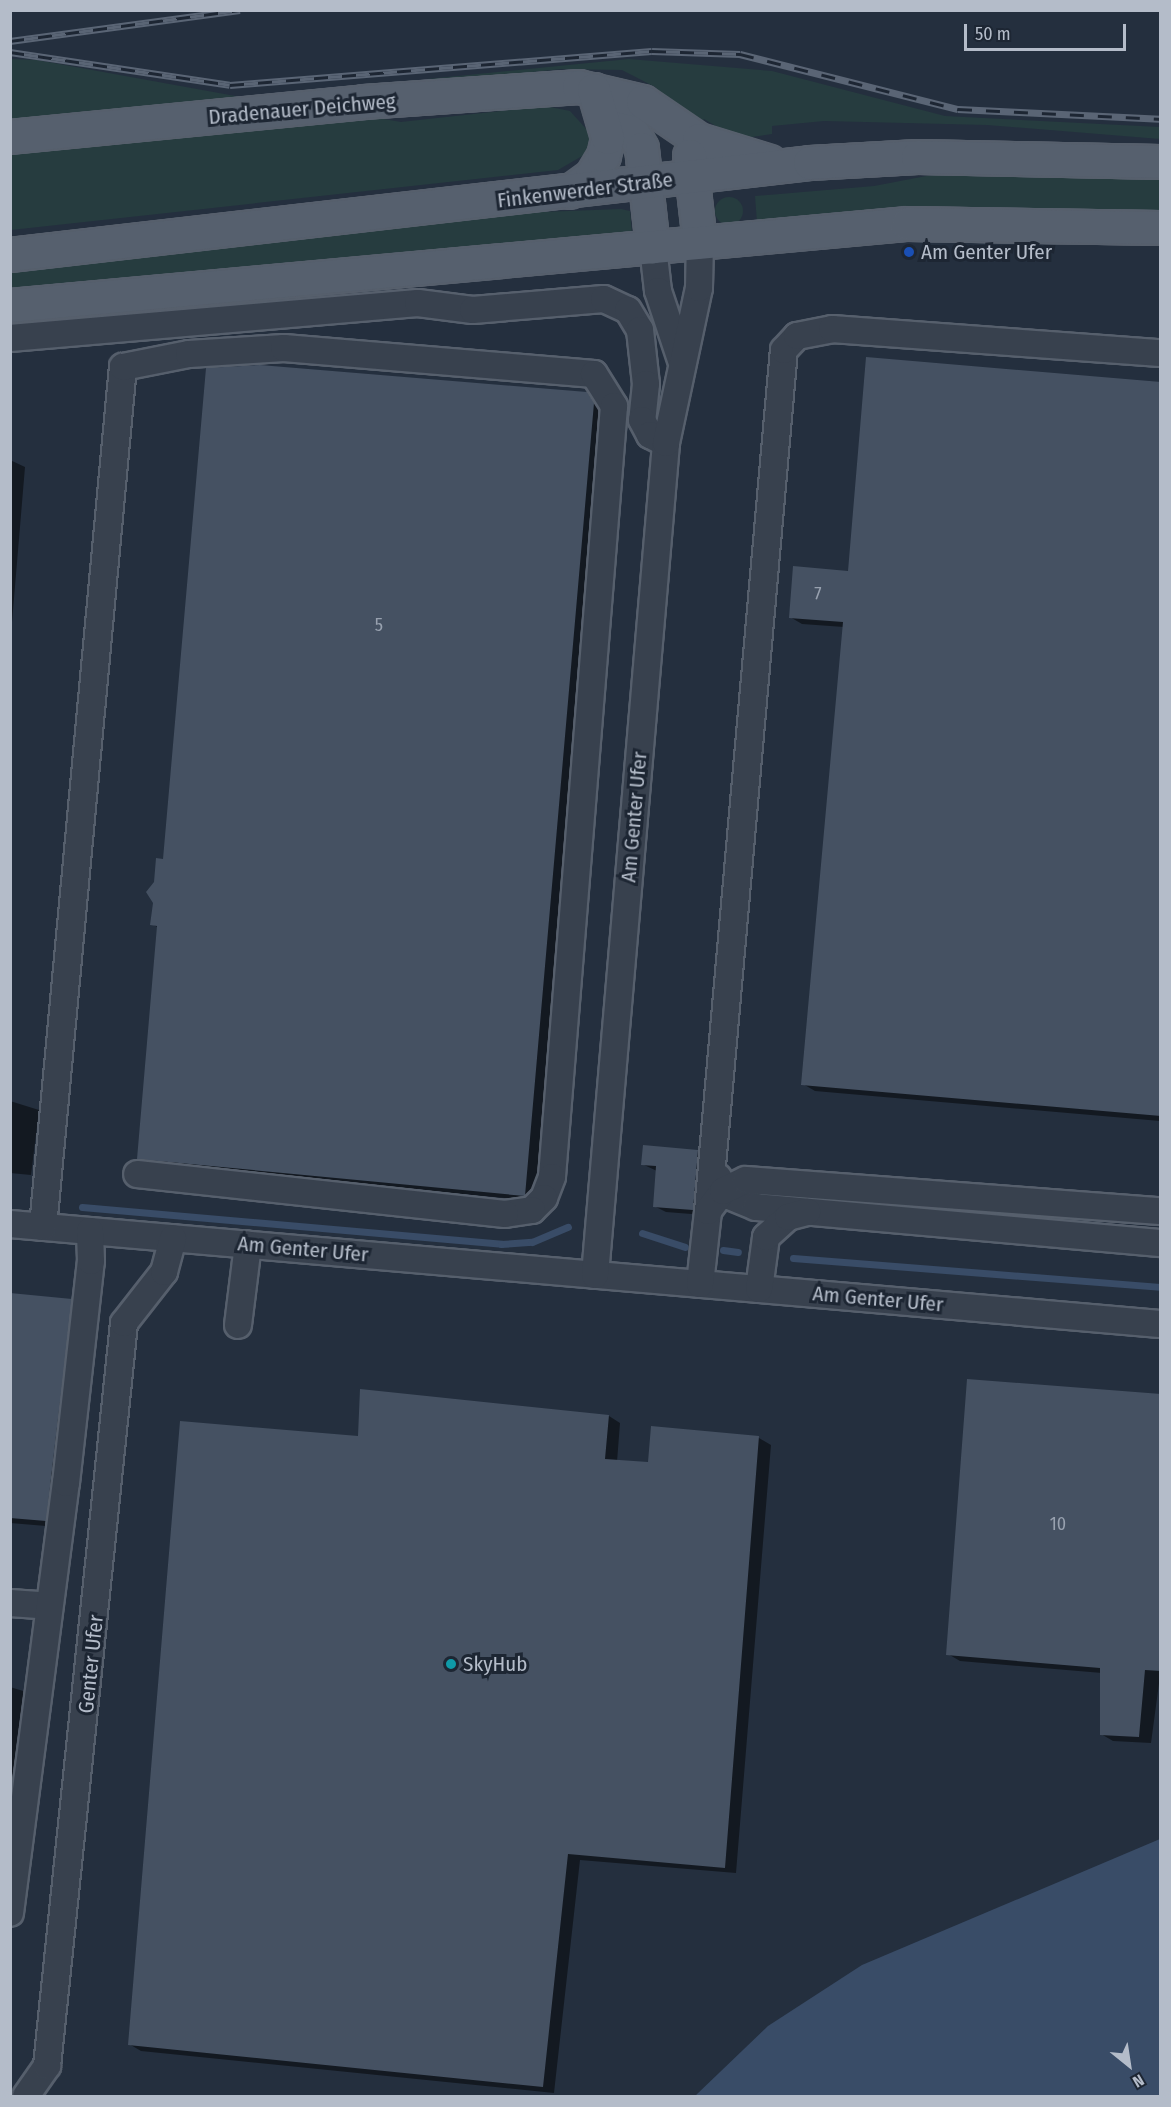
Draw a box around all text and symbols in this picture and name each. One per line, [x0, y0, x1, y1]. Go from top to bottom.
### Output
scale bar [967, 12, 1129, 50]
text: 50 m [975, 23, 1011, 45]
street label: Dradenauer Deichweg [207, 88, 397, 130]
street label: Finkenwerder Straße [496, 167, 674, 213]
place label: Am Genter Ufer [921, 239, 1052, 265]
marker: Am Genter Ufer [902, 245, 916, 259]
house number: 7 [814, 583, 822, 605]
house number: 5 [375, 614, 383, 636]
street label: Am Genter Ufer [616, 751, 652, 883]
street label: Am Genter Ufer [237, 1231, 369, 1267]
street label: Am Genter Ufer [812, 1281, 944, 1317]
house number: 10 [1050, 1513, 1066, 1535]
street label: Genter Ufer [73, 1613, 109, 1715]
place label: SkyHub [463, 1651, 527, 1677]
marker: SkyHub [444, 1657, 458, 1671]
north arrow [1099, 2035, 1159, 2095]
text: N [1129, 2070, 1147, 2092]

